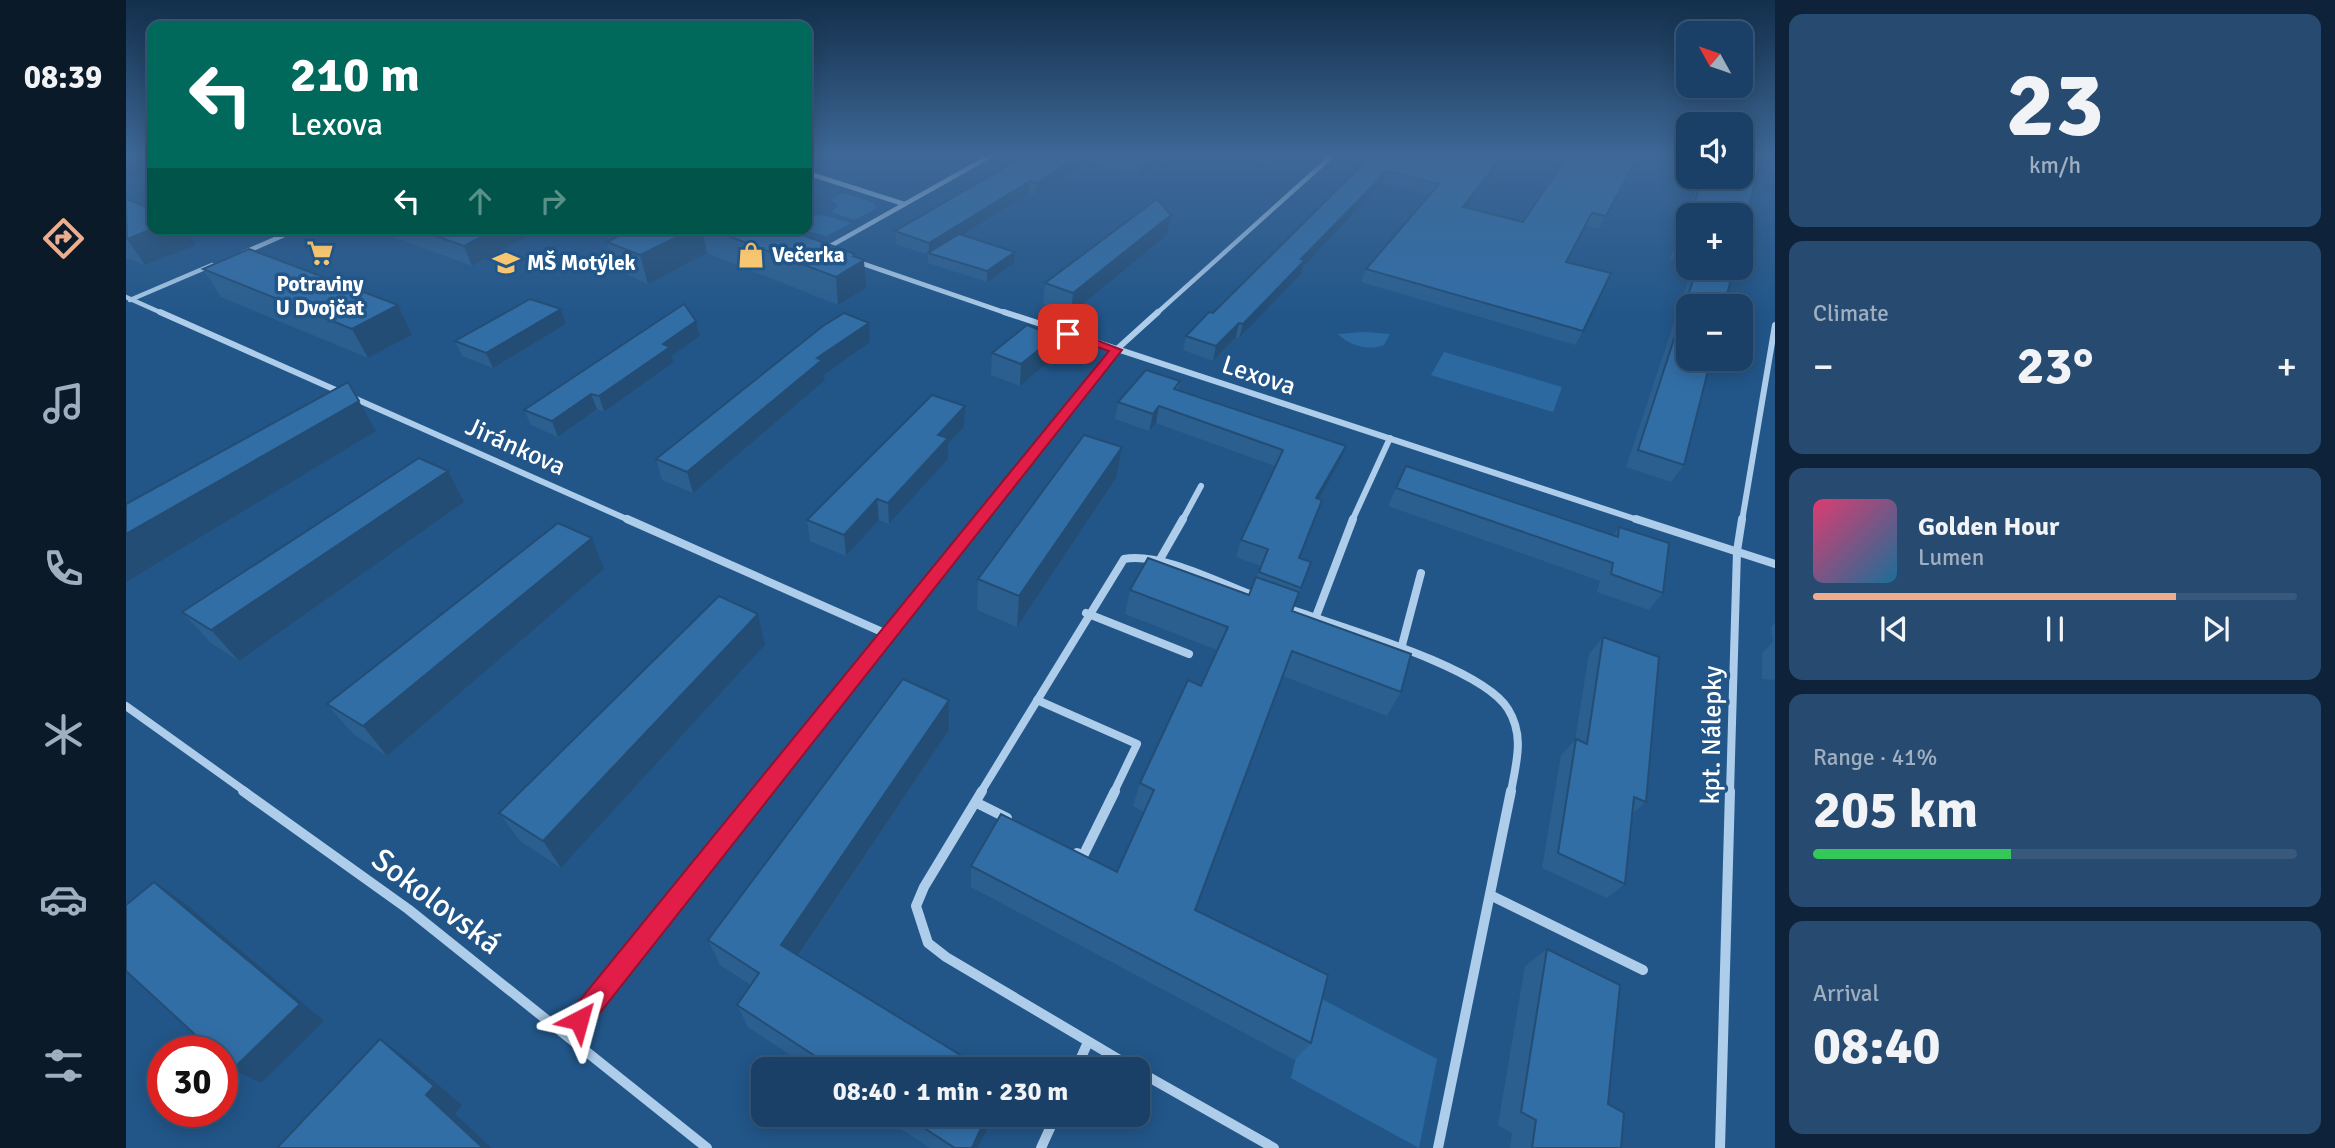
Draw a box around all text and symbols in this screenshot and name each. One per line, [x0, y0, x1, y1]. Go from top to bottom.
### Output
north arrow [1676, 21, 1754, 98]
map controls [1676, 21, 1753, 371]
text: 210 m [290, 45, 420, 105]
icon: left [175, 49, 266, 140]
text: 23 [2006, 49, 2104, 162]
text: 08:39 [24, 58, 102, 97]
text: Lexova [290, 105, 383, 144]
button: sound [1676, 112, 1753, 189]
text: km/h [2029, 151, 2081, 180]
icon: left [388, 182, 426, 220]
icon: ahead [461, 182, 499, 220]
icon: right [534, 182, 572, 220]
button: + [1676, 203, 1753, 280]
icon: directions [39, 214, 88, 263]
supermarket icon: Potraviny U Dvojčat [305, 238, 335, 268]
shop icon: Večerka [736, 240, 766, 270]
place label: Večerka [772, 242, 845, 268]
school or university icon: MŠ Motýlek [491, 248, 521, 278]
place label: MŠ Motýlek [527, 250, 636, 276]
place label: Potraviny U Dvojčat [276, 271, 364, 321]
button: − [1676, 294, 1753, 371]
text: Climate [1813, 299, 1889, 328]
pin [1038, 304, 1098, 364]
icon: arrive [1049, 315, 1087, 353]
text: 23° [2017, 334, 2093, 398]
text: − [1813, 343, 1834, 390]
text: + [2276, 343, 2297, 390]
street label: Lexova [1218, 349, 1300, 403]
icon: music [39, 379, 88, 428]
street label: Jiránkova [461, 411, 571, 483]
text: Golden Hour [1918, 511, 2059, 543]
text: Lumen [1918, 543, 1984, 572]
icon: phone [39, 544, 88, 593]
icon: previous [1875, 610, 1913, 648]
icon: pause [2036, 610, 2074, 648]
icon: next [2197, 610, 2235, 648]
street label: kpt. Nálepky [1695, 665, 1729, 805]
icon: climate [39, 710, 88, 759]
text: Range · 41% [1813, 743, 1937, 772]
text: 205 km [1813, 778, 1978, 842]
street label: Sokolovská [364, 840, 509, 963]
icon: car [39, 875, 88, 924]
text: Arrival [1813, 979, 1879, 1008]
position arrow [542, 983, 616, 1057]
text: 08:40 [1813, 1014, 1941, 1078]
speed limit sign: 30 [147, 1036, 238, 1127]
icon: filters [39, 1041, 88, 1090]
text: 08:40 · 1 min · 230 m [833, 1076, 1068, 1108]

